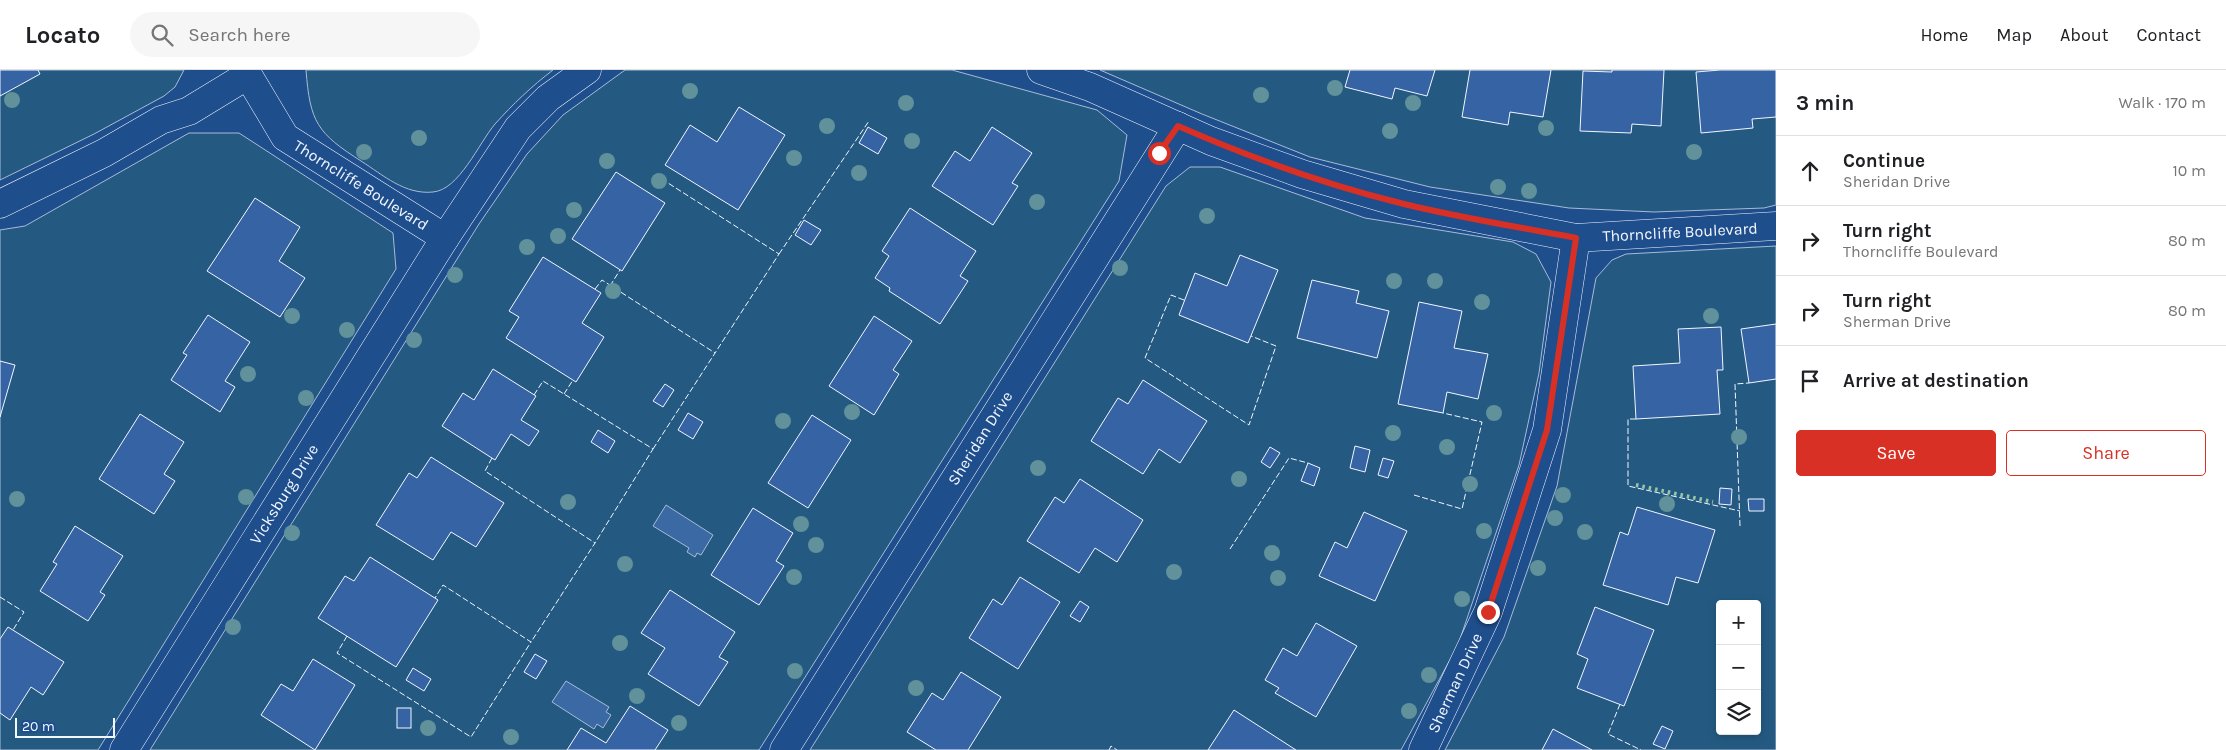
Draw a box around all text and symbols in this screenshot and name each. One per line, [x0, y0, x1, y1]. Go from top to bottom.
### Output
search box [130, 12, 480, 57]
text: Locato [25, 21, 100, 49]
icon: search [148, 21, 176, 49]
text: Search here [188, 24, 290, 46]
text: Home [1920, 24, 1968, 46]
text: Map [1996, 24, 2032, 46]
text: About [2060, 24, 2109, 46]
text: Contact [2137, 24, 2201, 46]
text: 3 min [1796, 91, 1854, 115]
text: Walk · 170 m [2118, 93, 2206, 112]
street label: Thorncliffe Boulevard [290, 136, 432, 234]
route start [1148, 142, 1171, 165]
text: Continue [1843, 150, 1925, 172]
icon: ahead [1796, 157, 1824, 185]
text: 10 m [2172, 161, 2206, 180]
text: Sheridan Drive [1843, 172, 1950, 191]
street label: Thorncliffe Boulevard [1602, 218, 1758, 246]
text: Turn right [1843, 220, 1932, 242]
icon: right [1796, 227, 1824, 255]
text: 80 m [2168, 231, 2206, 250]
text: Thorncliffe Boulevard [1843, 242, 1999, 261]
text: Turn right [1843, 290, 1932, 312]
icon: right [1796, 297, 1824, 325]
text: 80 m [2168, 301, 2206, 320]
text: Sherman Drive [1843, 312, 1951, 331]
icon: arrive [1796, 367, 1824, 395]
text: Arrive at destination [1843, 370, 2029, 392]
street label: Sheridan Drive [944, 388, 1016, 488]
button: Save [1796, 430, 1996, 476]
button: Share [2006, 430, 2206, 476]
street label: Vicksburg Drive [246, 440, 322, 548]
map controls [1716, 600, 1761, 735]
button: + [1716, 600, 1761, 645]
route end [1477, 601, 1500, 624]
street label: Sherman Drive [1424, 630, 1486, 736]
button: − [1716, 645, 1761, 690]
button: layers [1716, 690, 1761, 735]
scale bar [15, 715, 115, 738]
text: 20 m [22, 718, 55, 735]

